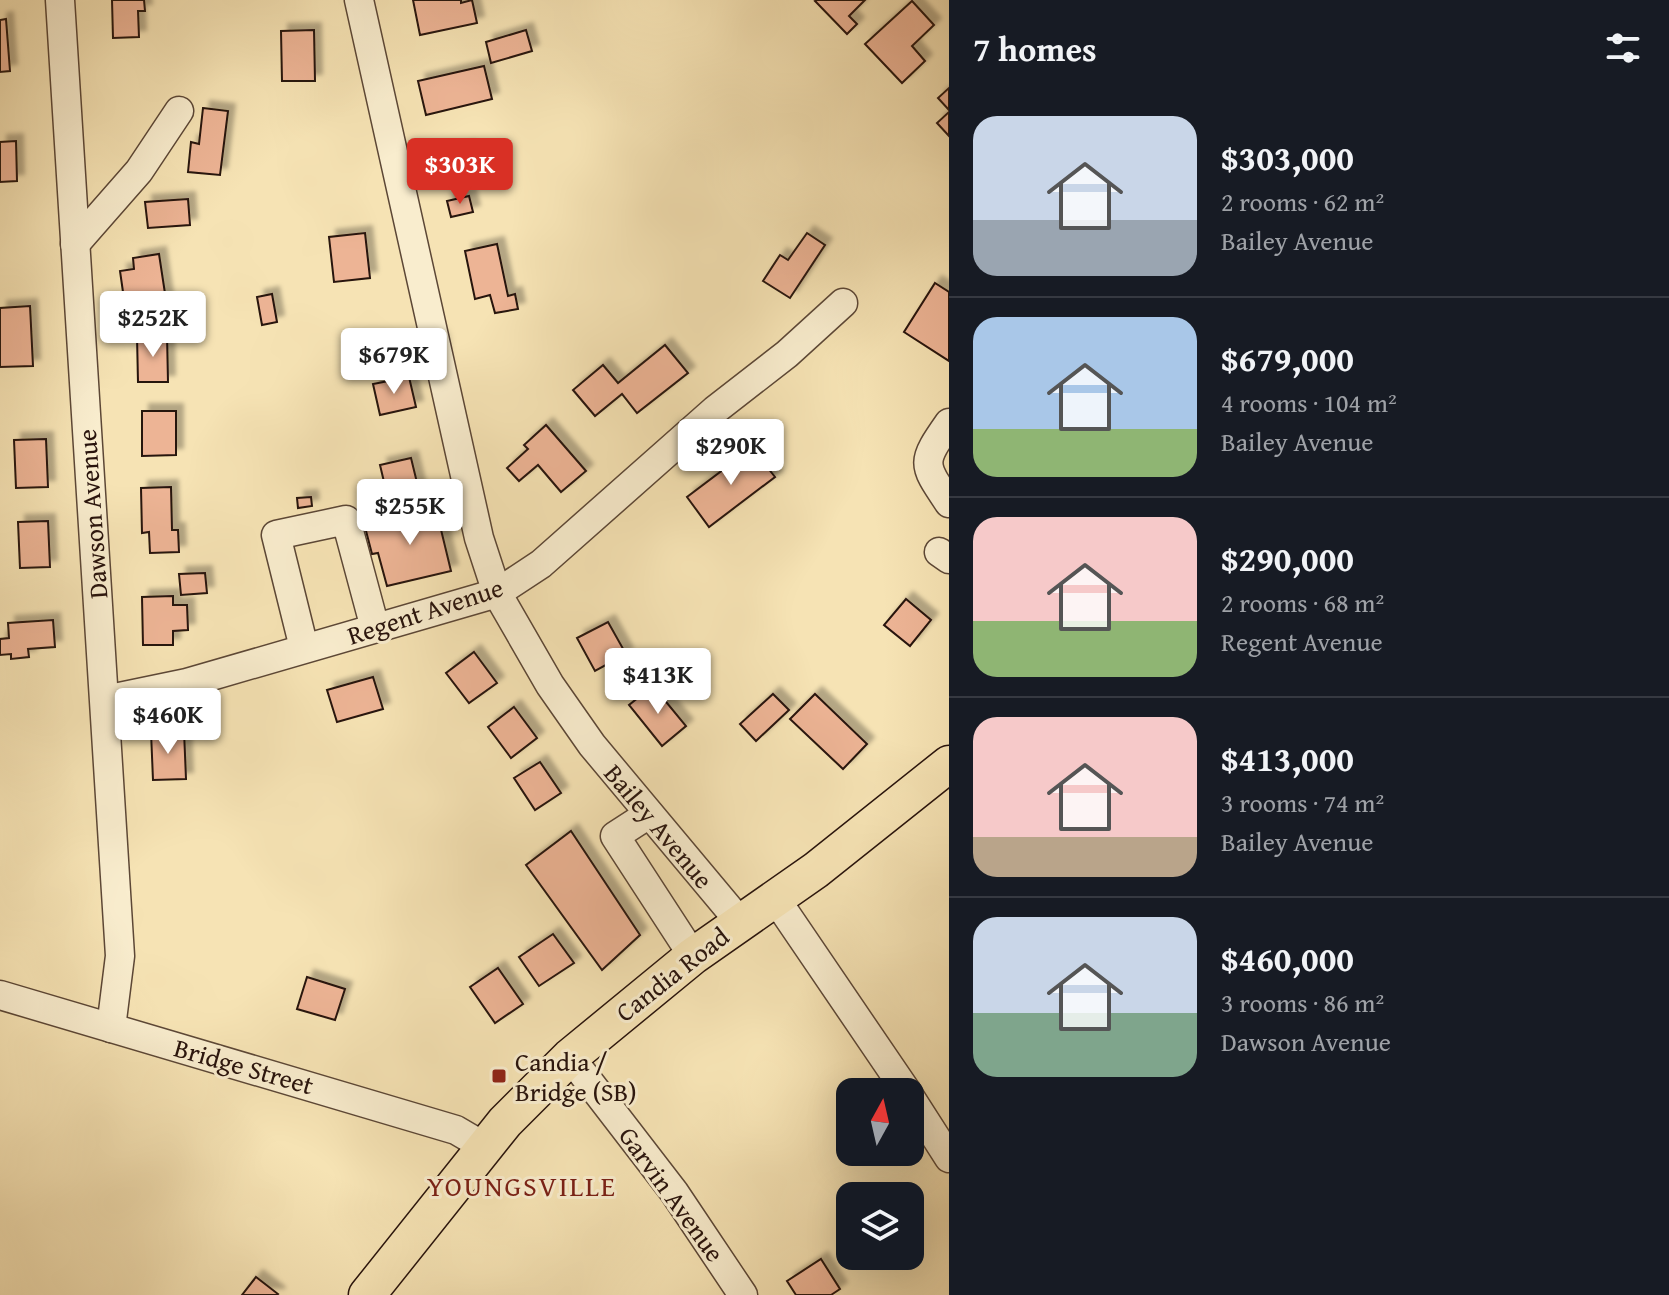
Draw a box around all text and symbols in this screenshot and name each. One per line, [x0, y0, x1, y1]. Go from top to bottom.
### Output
text: 7 homes [973, 24, 1097, 73]
icon: filters [1601, 26, 1645, 70]
text: $303,000 [1221, 133, 1354, 182]
pin: $303K [404, 138, 516, 206]
text: $303K [425, 144, 495, 183]
icon: home [1037, 148, 1133, 244]
text: 2 rooms · 62 m² [1221, 182, 1384, 221]
text: Bailey Avenue [1221, 221, 1373, 260]
pin: $252K [97, 291, 209, 359]
text: $252K [118, 297, 188, 336]
pin: $679K [338, 328, 450, 396]
text: $679K [359, 334, 429, 373]
text: $679,000 [1221, 334, 1354, 383]
icon: home [1037, 349, 1133, 445]
text: 4 rooms · 104 m² [1221, 383, 1397, 422]
pin: $290K [675, 419, 787, 487]
text: Bailey Avenue [1221, 422, 1373, 461]
text: $290K [696, 425, 766, 464]
street label: Dawson Avenue [67, 428, 117, 600]
pin: $255K [354, 479, 466, 547]
text: $255K [375, 485, 445, 524]
text: $290,000 [1221, 534, 1354, 583]
icon: home [1037, 549, 1133, 645]
street label: Regent Avenue [342, 567, 508, 655]
text: 2 rooms · 68 m² [1221, 583, 1384, 622]
text: Regent Avenue [1221, 622, 1383, 661]
pin: $413K [602, 648, 714, 716]
text: $413K [623, 654, 693, 693]
pin: $460K [112, 688, 224, 756]
text: $460K [133, 694, 203, 733]
text: $413,000 [1221, 734, 1354, 783]
icon: home [1037, 749, 1133, 845]
street label: Bailey Avenue [595, 755, 723, 897]
text: 3 rooms · 74 m² [1221, 783, 1384, 822]
text: Bailey Avenue [1221, 822, 1373, 861]
street label: Candia Road [607, 917, 737, 1031]
text: $460,000 [1221, 934, 1354, 983]
icon: home [1037, 949, 1133, 1045]
text: 3 rooms · 86 m² [1221, 983, 1384, 1022]
text: Dawson Avenue [1221, 1022, 1391, 1061]
street label: Bridge Street [170, 1028, 318, 1104]
place label: Candia / Bridge (SB) [515, 1042, 637, 1111]
marker: Candia / Bridge (SB) [490, 1067, 508, 1085]
north arrow [836, 1078, 924, 1166]
map controls [836, 1078, 924, 1270]
street label: Garvin Avenue [610, 1118, 734, 1270]
district label: YOUNGSVILLE [427, 1165, 617, 1206]
button: layers [836, 1182, 924, 1270]

